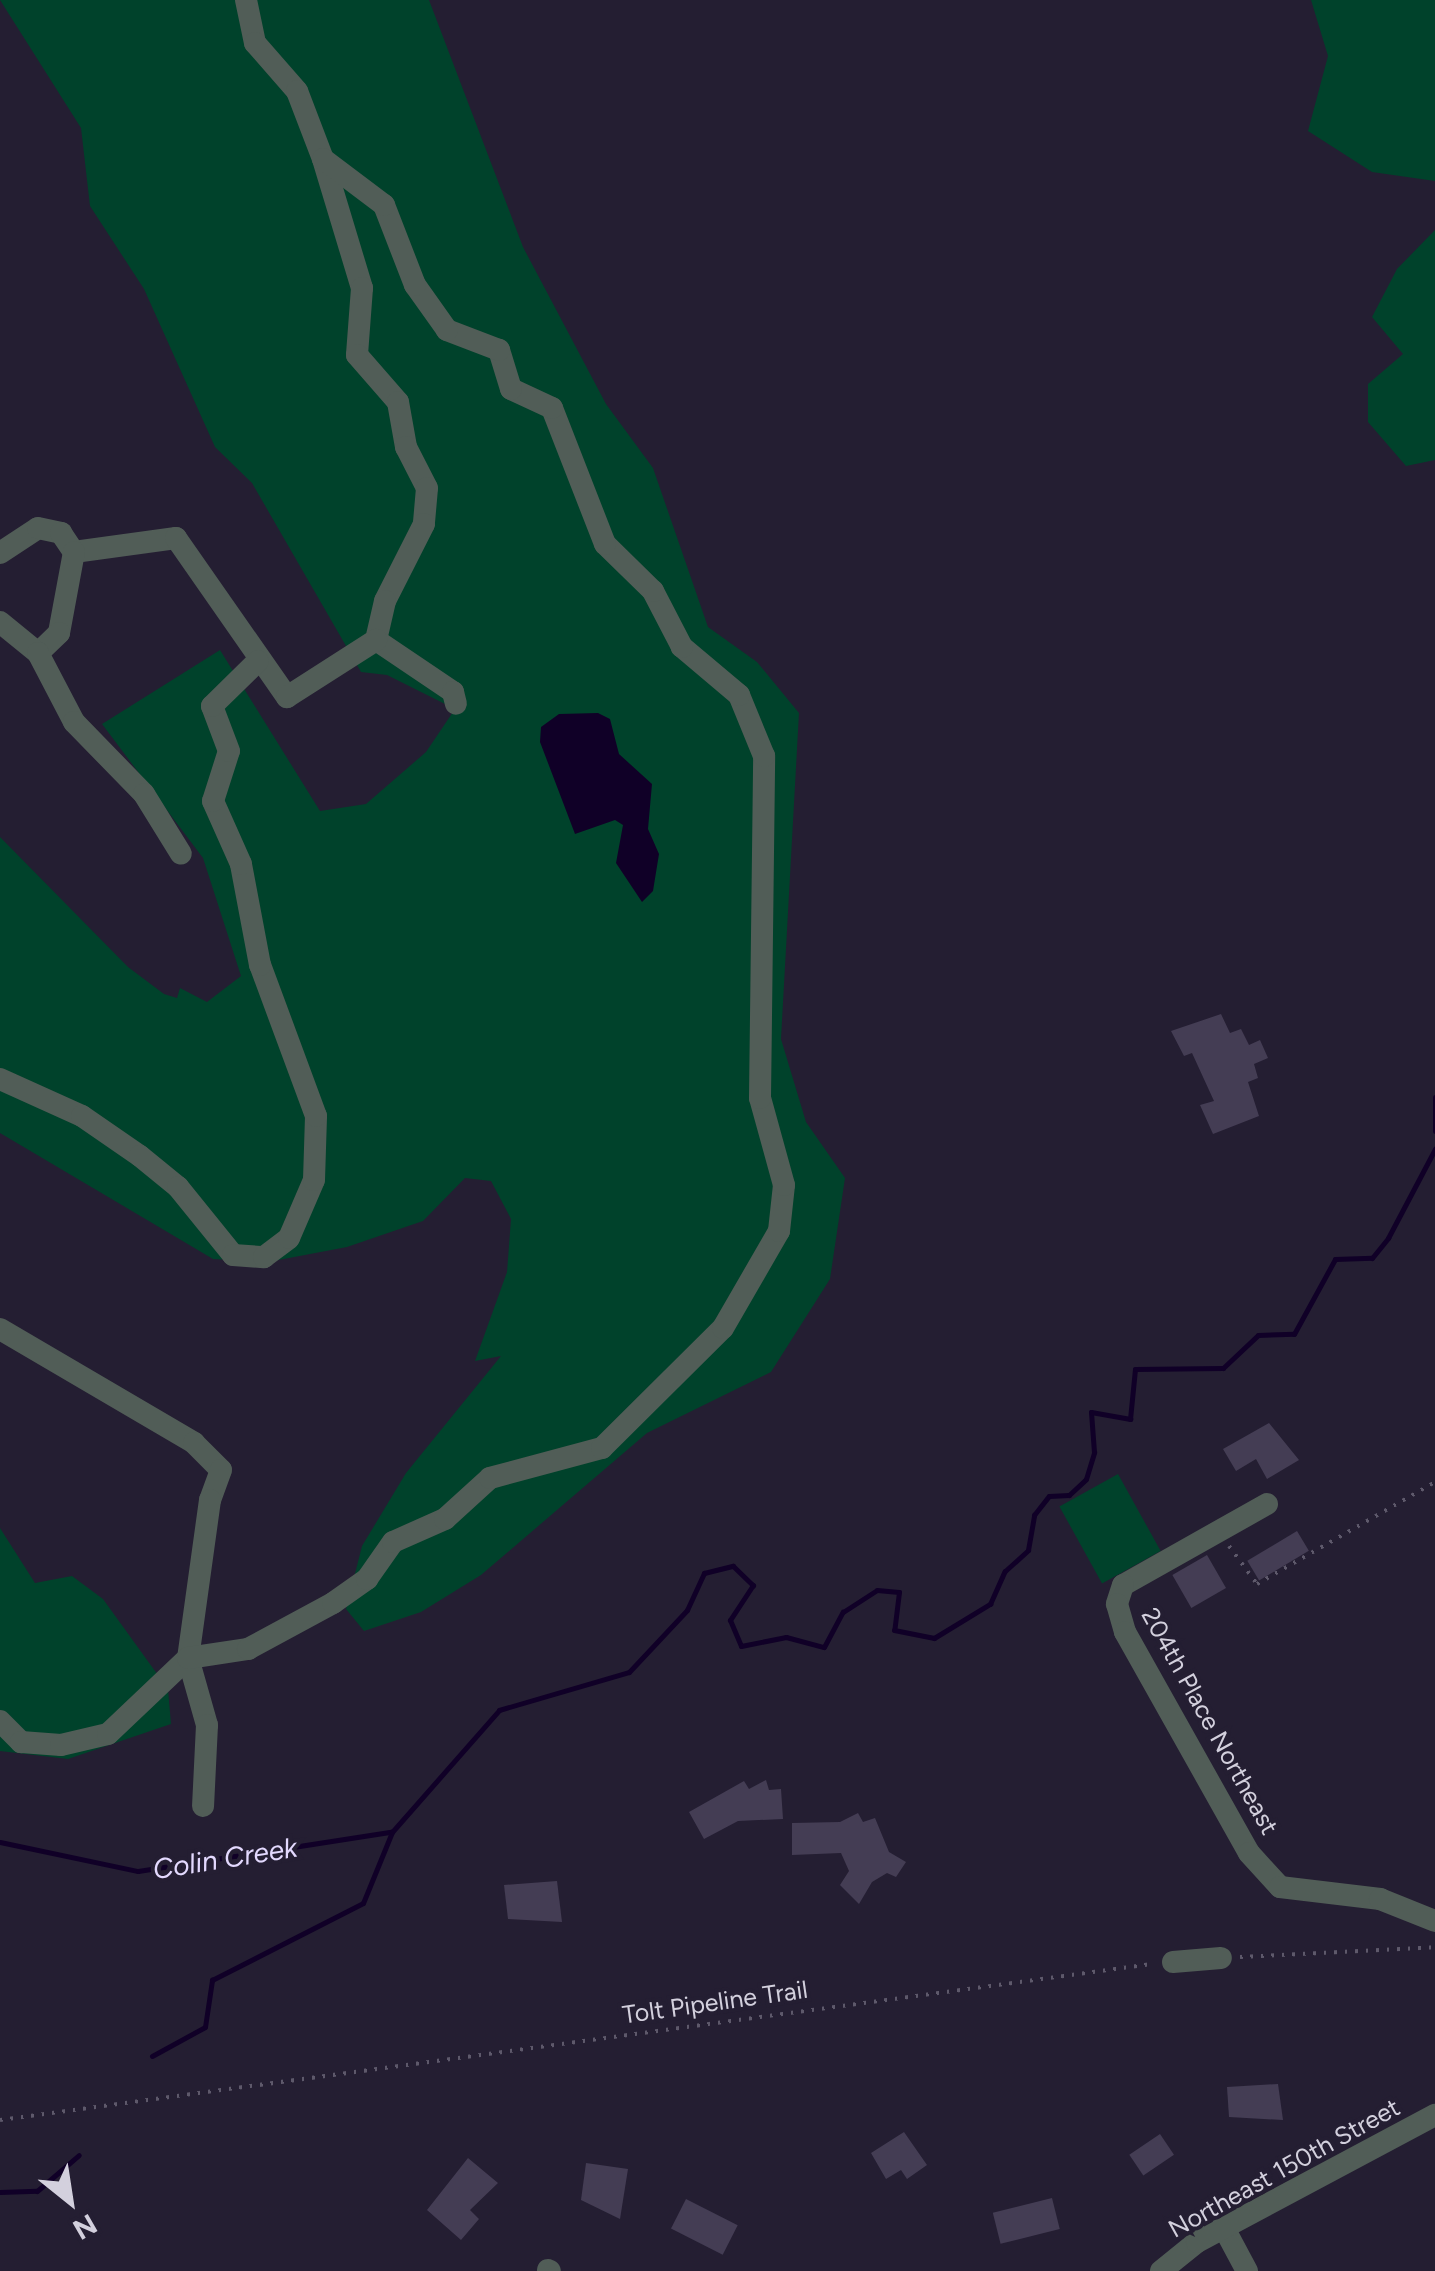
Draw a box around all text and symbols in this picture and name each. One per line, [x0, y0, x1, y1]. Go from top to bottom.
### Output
street label: 204th Place Northeast [1135, 1602, 1285, 1840]
water label: Colin Creek [150, 1830, 300, 1886]
street label: Tolt Pipeline Trail [620, 1974, 810, 2030]
street label: Northeast 150th Street [1163, 2092, 1405, 2244]
north arrow [20, 2151, 120, 2251]
text: N [67, 2207, 103, 2247]

